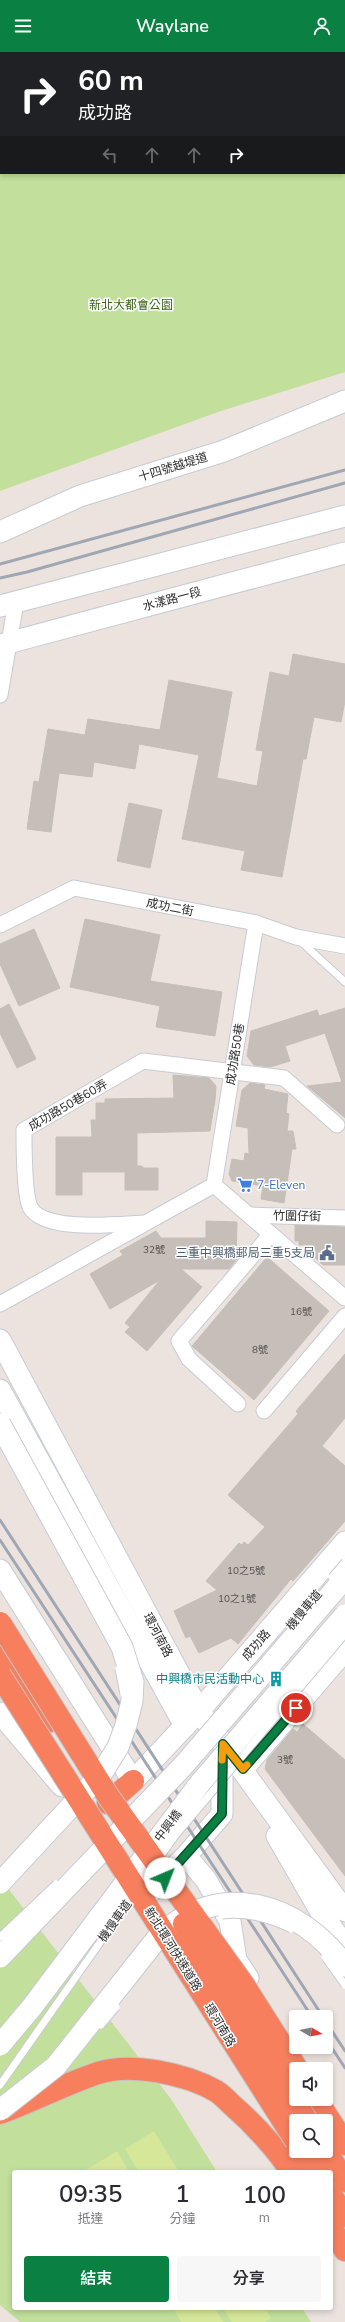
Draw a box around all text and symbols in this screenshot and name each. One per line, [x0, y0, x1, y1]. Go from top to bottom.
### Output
text: Waylane [136, 14, 209, 38]
icon: menu [12, 15, 34, 37]
icon: person [311, 15, 333, 37]
text: 60 m [78, 62, 144, 100]
icon: right [12, 68, 64, 120]
text: 成功路 [78, 101, 132, 125]
icon: left [99, 144, 121, 166]
icon: ahead [141, 144, 163, 166]
icon: ahead [183, 144, 205, 166]
icon: right [225, 144, 247, 166]
park label: 新北大都會公園 [89, 297, 173, 313]
street label: 十四號越堤道 [136, 449, 210, 485]
street label: 水漾路一段 [141, 584, 203, 614]
street label: 成功二街 [145, 895, 195, 919]
street label: 成功路50巷 [222, 1022, 248, 1086]
street label: 成功路50巷60弄 [26, 1076, 110, 1134]
supermarket icon: 7-Eleven [236, 1176, 254, 1194]
place label: 7-Eleven [257, 1177, 305, 1193]
street label: 竹圍仔街 [273, 1208, 321, 1224]
house number: 32號 [143, 1243, 165, 1257]
public building icon: 三重中興橋郵局三重5支局 [318, 1244, 336, 1262]
place label: 三重中興橋郵局三重5支局 [176, 1245, 315, 1261]
house number: 16號 [290, 1305, 312, 1319]
house number: 8號 [252, 1343, 268, 1357]
house number: 10之5號 [227, 1564, 265, 1578]
street label: 機慢車道 [282, 1586, 326, 1634]
house number: 10之1號 [218, 1592, 256, 1606]
street label: 環河南路 [140, 1610, 176, 1660]
street label: 成功路 [238, 1626, 274, 1664]
building icon: 中興橋市民活動中心 [267, 1670, 285, 1688]
place label: 中興橋市民活動中心 [156, 1671, 264, 1687]
pin [279, 1691, 313, 1725]
icon: arrive [285, 1697, 307, 1719]
house number: 3號 [277, 1753, 293, 1767]
street label: 中興橋 [151, 1807, 185, 1845]
position arrow [144, 1857, 186, 1899]
street label: 機慢車道 [95, 1897, 135, 1945]
street label: 新北環河快速道路 [141, 1904, 205, 1994]
street label: 環河南路 [201, 2000, 239, 2050]
north arrow [289, 2010, 333, 2054]
map controls [289, 2010, 333, 2158]
button: sound [289, 2062, 333, 2106]
button: search [289, 2114, 333, 2158]
text: 09:35 [59, 2178, 122, 2210]
text: 1 [175, 2178, 190, 2210]
text: 100 [243, 2179, 286, 2211]
text: m [259, 2209, 270, 2227]
text: 抵達 [78, 2210, 104, 2228]
text: 分鐘 [170, 2210, 196, 2228]
button: 結束 [24, 2256, 169, 2302]
button: 分享 [177, 2256, 321, 2302]

